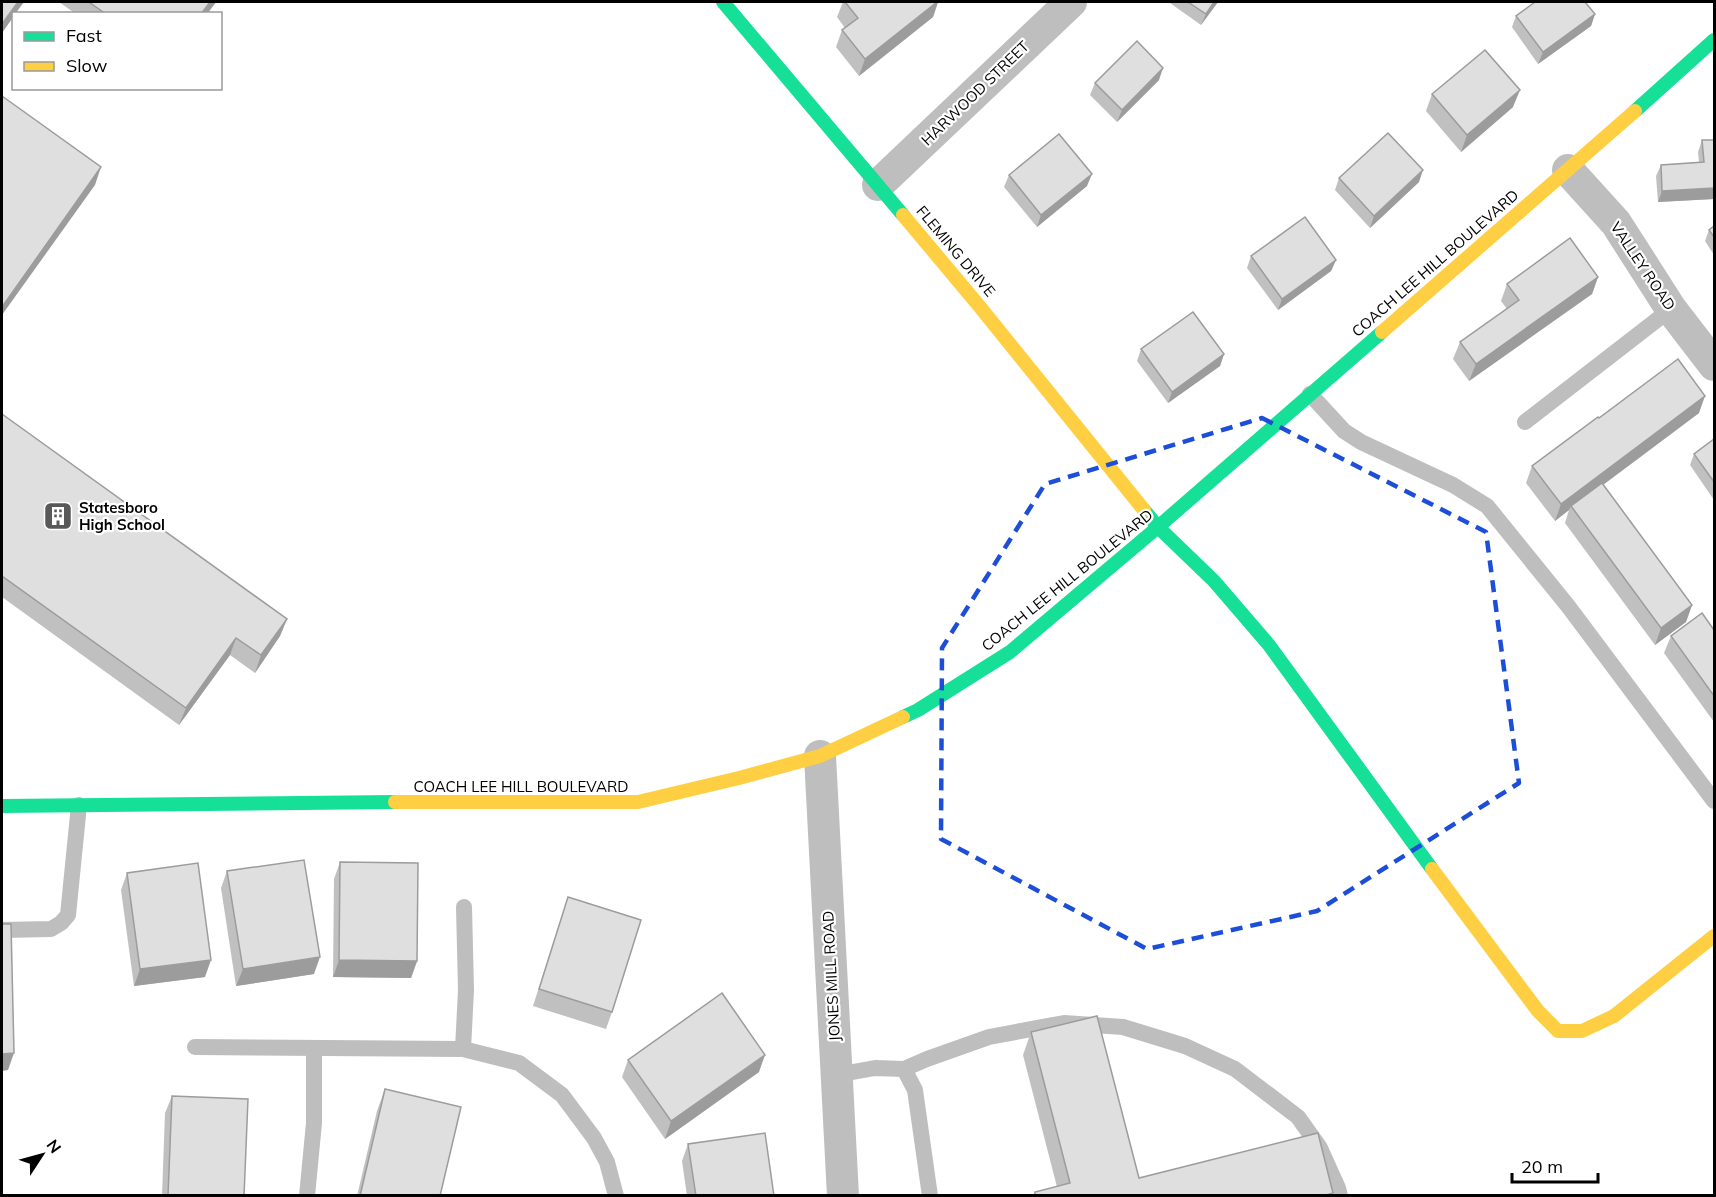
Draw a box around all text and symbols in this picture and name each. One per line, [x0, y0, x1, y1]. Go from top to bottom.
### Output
legend [12, 12, 222, 90]
text: Fast [66, 24, 102, 47]
street label: HARWOOD STREET [917, 37, 1033, 149]
text: Slow [66, 54, 108, 77]
street label: COACH LEE HILL BOULEVARD [1348, 185, 1522, 341]
street label: FLEMING DRIVE [912, 202, 1000, 301]
street label: VALLEY ROAD [1606, 218, 1680, 314]
place label: Statesboro High School [79, 498, 165, 534]
building icon: Statesboro High School [42, 500, 74, 532]
street label: COACH LEE HILL BOULEVARD [977, 505, 1157, 655]
street label: COACH LEE HILL BOULEVARD [413, 777, 629, 796]
street label: JONES MILL ROAD [818, 910, 844, 1042]
north arrow [12, 1125, 72, 1185]
text: N [42, 1135, 66, 1157]
scale bar [1512, 1146, 1598, 1184]
text: 20 m [1521, 1155, 1563, 1178]

